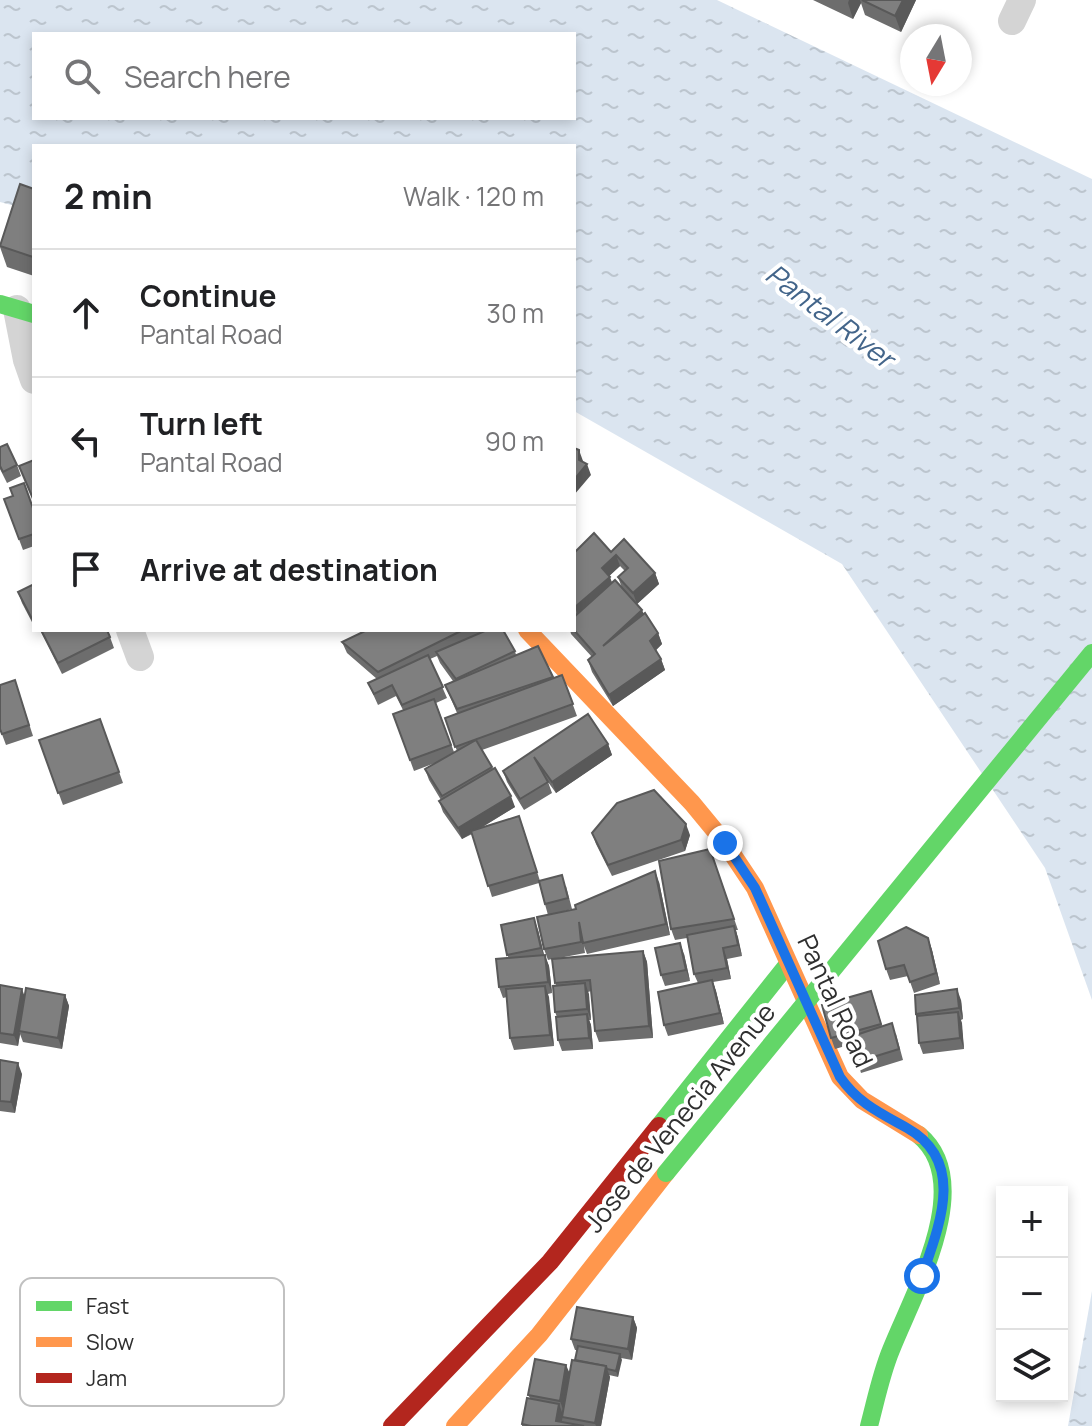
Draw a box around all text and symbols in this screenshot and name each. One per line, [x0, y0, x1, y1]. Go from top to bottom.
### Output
north arrow [900, 24, 972, 96]
search box [32, 32, 576, 120]
icon: search [60, 54, 104, 98]
text: Search here [124, 56, 291, 97]
text: 2 min [64, 173, 152, 219]
text: Walk · 120 m [403, 178, 544, 214]
water label: Pantal River [759, 254, 906, 378]
text: Continue [140, 275, 276, 316]
icon: ahead [64, 291, 108, 335]
text: 30 m [487, 295, 544, 331]
text: Pantal Road [140, 316, 283, 352]
text: Turn left [140, 403, 263, 444]
icon: left [64, 419, 108, 463]
text: 90 m [485, 423, 544, 459]
text: Pantal Road [140, 444, 283, 480]
icon: arrive [64, 547, 108, 591]
text: Arrive at destination [140, 549, 438, 590]
route end [707, 825, 743, 861]
street label: Pantal Road [789, 928, 882, 1073]
street label: Jose de Venecia Avenue [575, 995, 783, 1240]
map controls [996, 1186, 1068, 1402]
button: + [996, 1186, 1068, 1258]
route start [904, 1258, 940, 1294]
button: − [996, 1258, 1068, 1330]
legend [20, 1278, 284, 1406]
text: Fast [86, 1291, 129, 1321]
text: Slow [86, 1327, 134, 1357]
button: layers [996, 1330, 1068, 1402]
text: Jam [86, 1363, 127, 1393]

